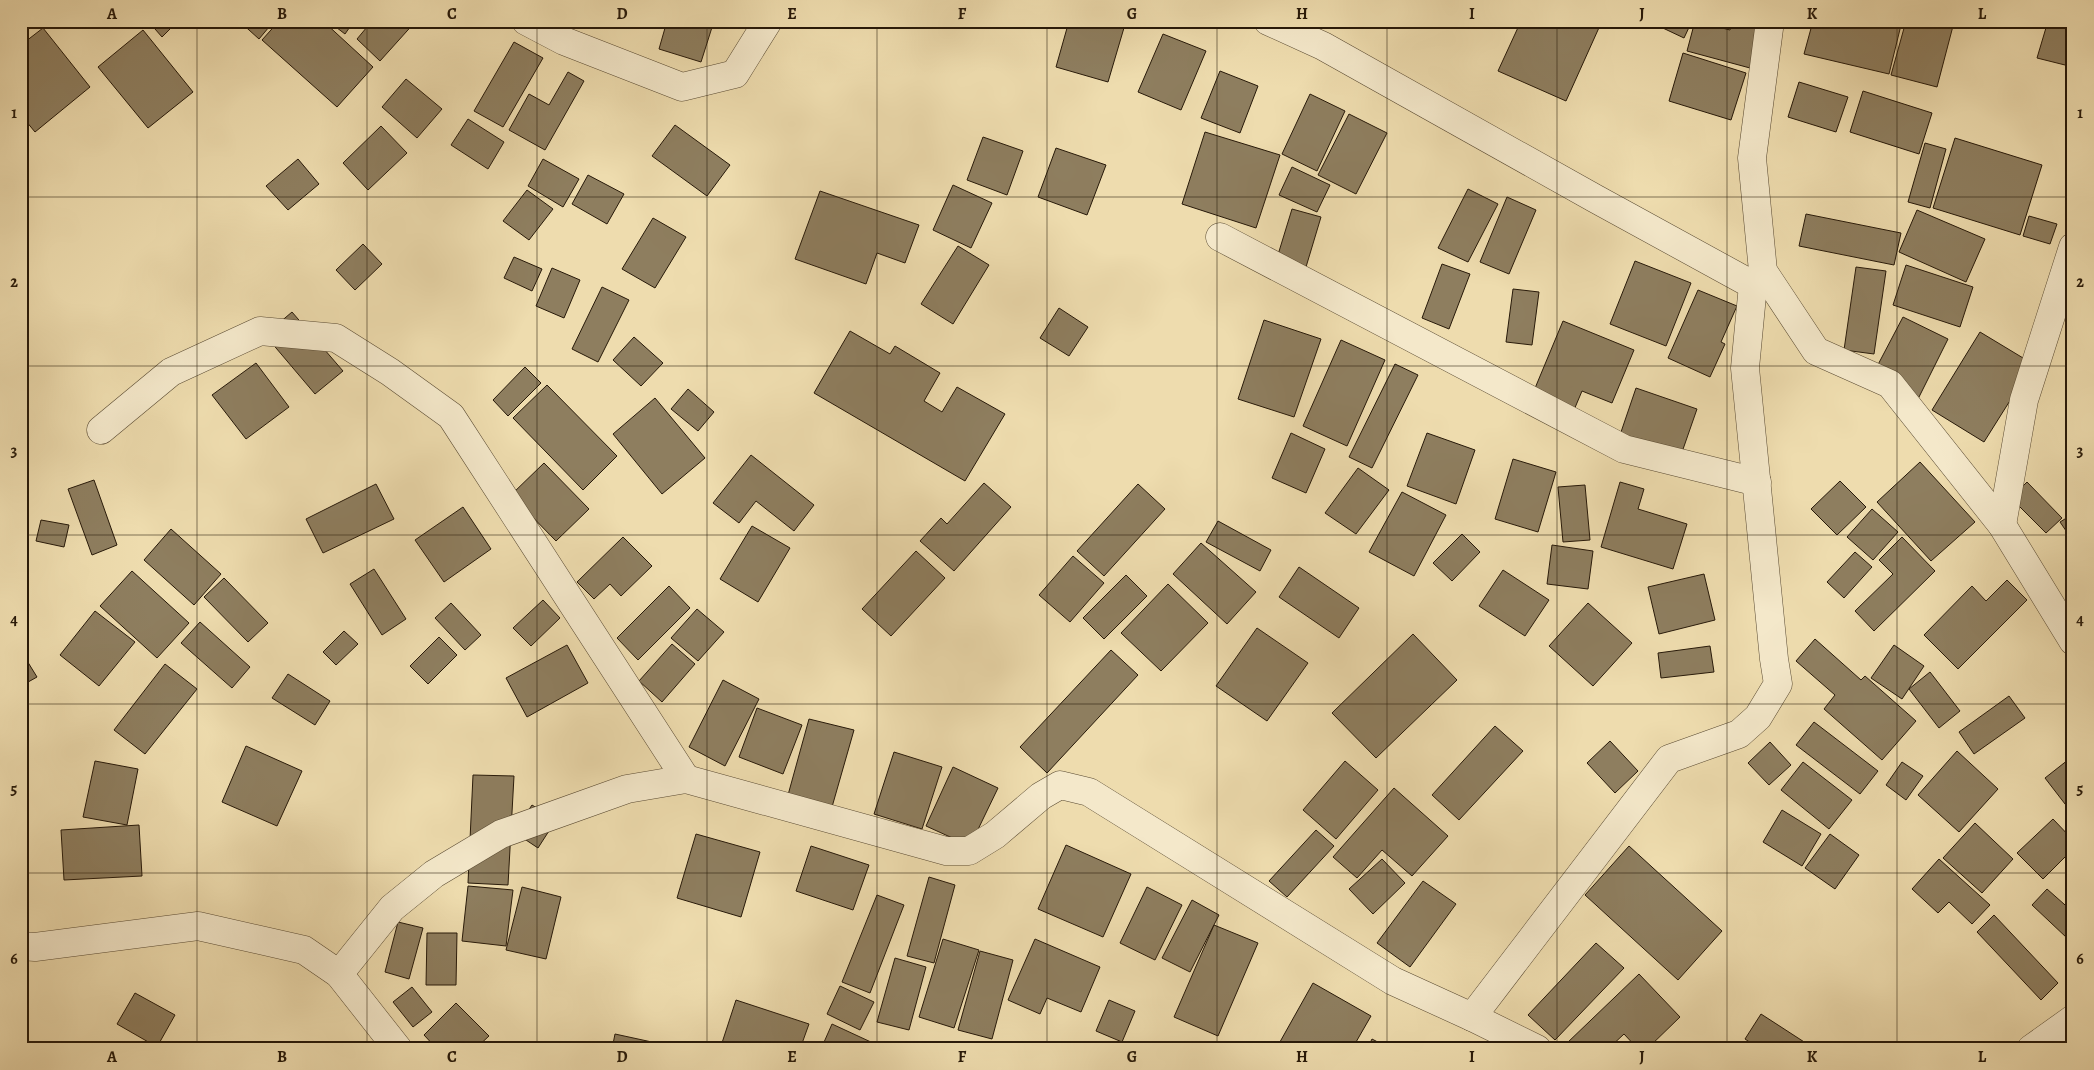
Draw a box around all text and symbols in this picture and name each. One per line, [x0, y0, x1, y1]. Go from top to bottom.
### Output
text: A [106, 3, 118, 25]
text: B [277, 3, 287, 25]
text: C [447, 3, 457, 25]
text: D [616, 3, 628, 25]
text: E [787, 3, 797, 25]
text: F [958, 3, 967, 25]
text: G [1127, 3, 1137, 25]
text: H [1296, 3, 1308, 25]
text: I [1469, 3, 1475, 25]
text: J [1639, 3, 1645, 25]
text: K [1807, 3, 1818, 25]
text: L [1978, 3, 1987, 25]
text: 1 [11, 102, 17, 124]
text: 1 [2077, 102, 2083, 124]
text: 2 [10, 271, 18, 293]
text: 2 [2076, 271, 2084, 293]
text: 3 [11, 440, 18, 462]
text: 3 [2077, 440, 2084, 462]
text: 4 [10, 609, 18, 631]
text: 4 [2076, 609, 2084, 631]
text: 5 [11, 778, 18, 800]
text: 5 [2077, 778, 2084, 800]
text: 6 [10, 948, 18, 970]
text: 6 [2076, 948, 2084, 970]
text: A [106, 1046, 118, 1068]
text: B [277, 1046, 287, 1068]
text: C [447, 1046, 457, 1068]
text: D [616, 1046, 628, 1068]
text: E [787, 1046, 797, 1068]
text: F [958, 1046, 967, 1068]
text: G [1127, 1046, 1137, 1068]
text: H [1296, 1046, 1308, 1068]
text: I [1469, 1046, 1475, 1068]
text: J [1639, 1046, 1645, 1068]
text: K [1807, 1046, 1818, 1068]
text: L [1978, 1046, 1987, 1068]

